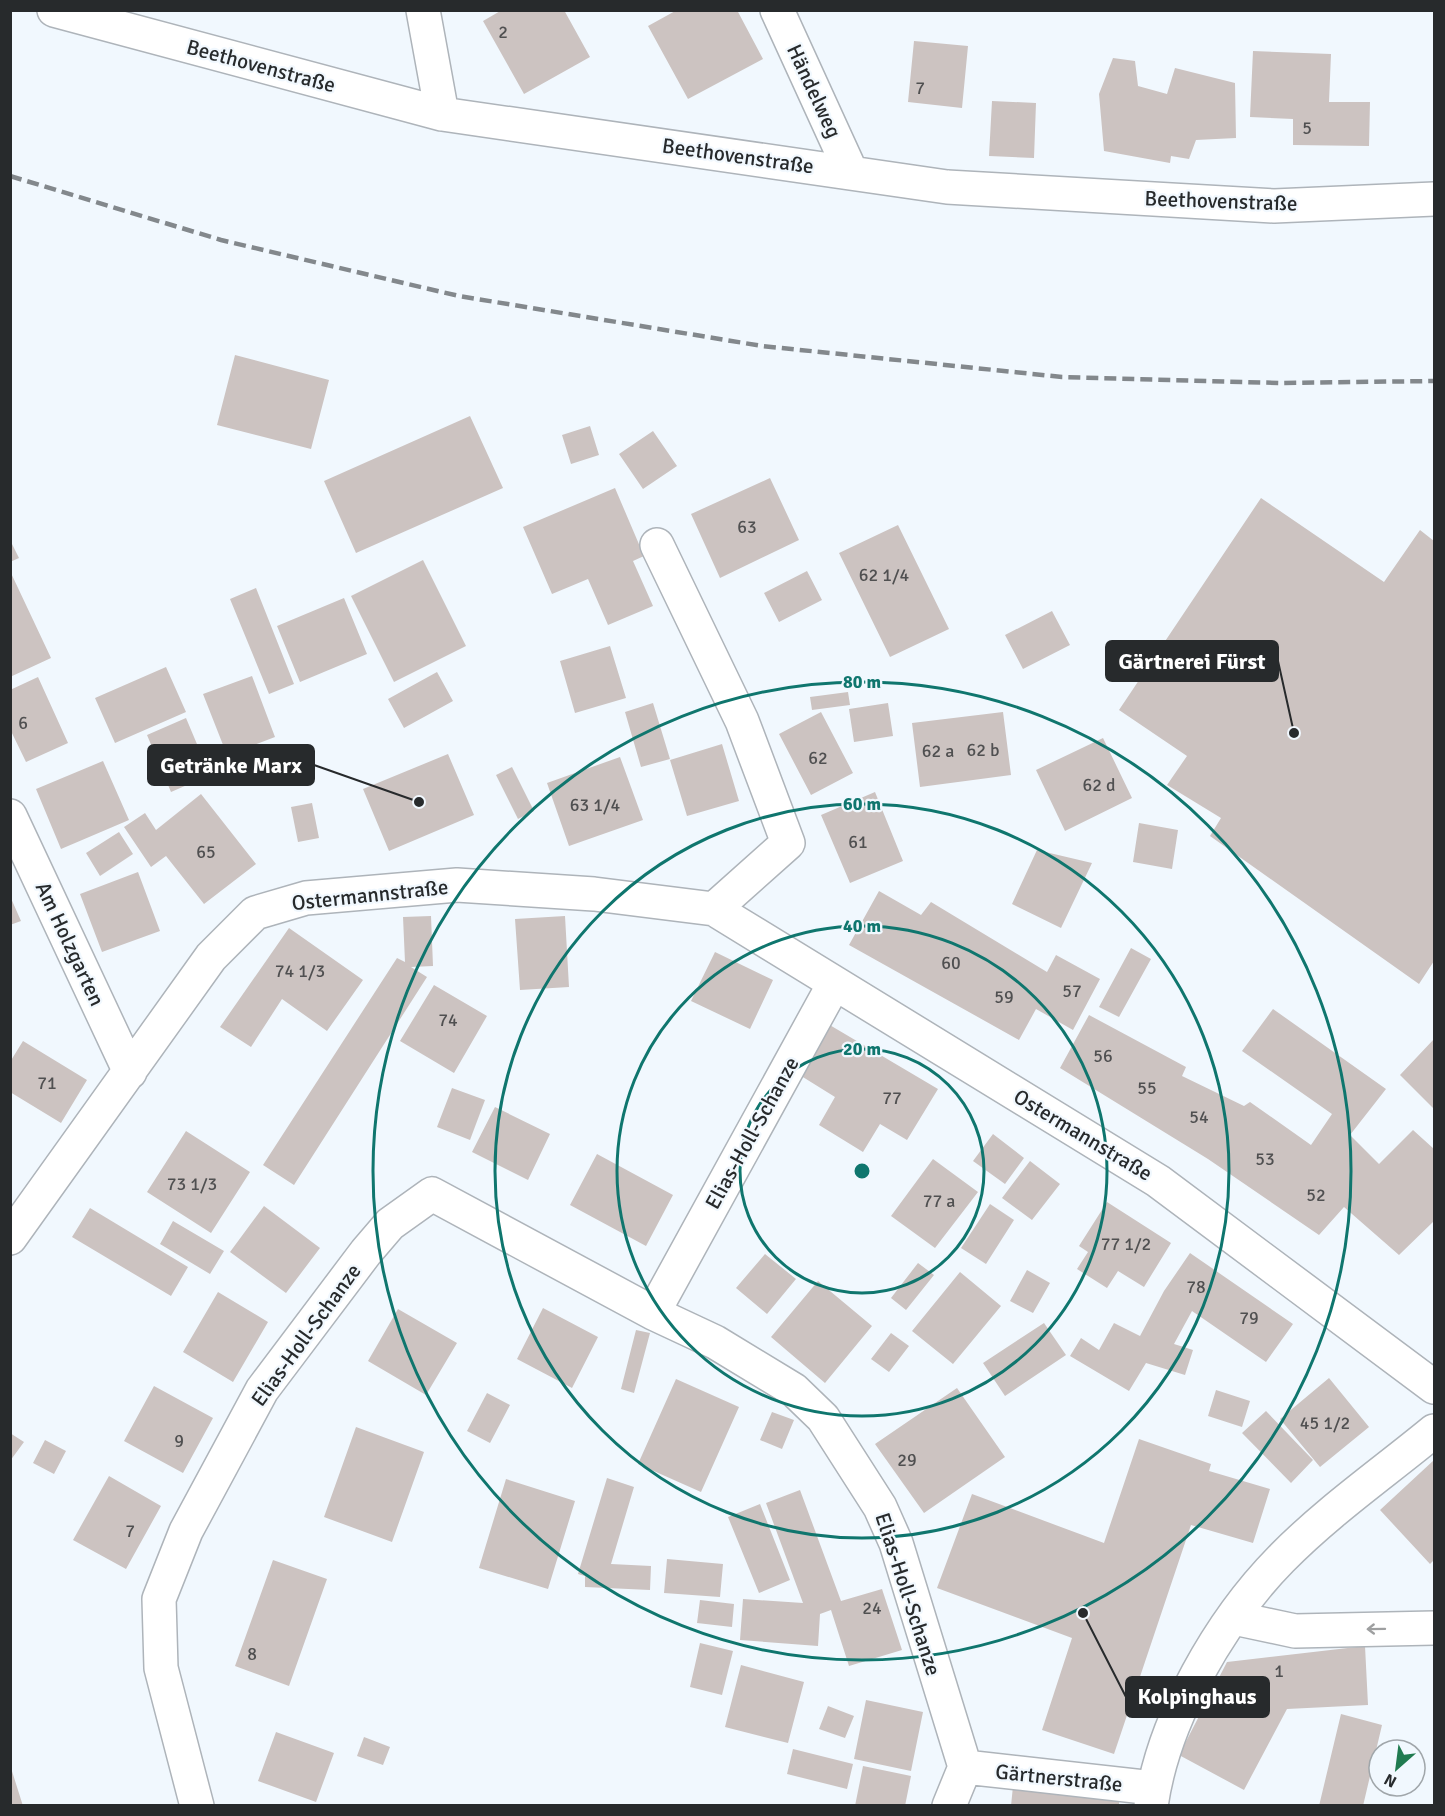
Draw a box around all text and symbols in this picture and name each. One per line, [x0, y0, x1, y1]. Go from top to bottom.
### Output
house number: 2 [498, 21, 508, 43]
street label: Beethovenstraße [184, 34, 338, 98]
street label: Händelweg [781, 40, 847, 142]
house number: 7 [915, 77, 925, 99]
house number: 5 [1302, 117, 1312, 139]
street label: Beethovenstraße [660, 132, 816, 180]
street label: Beethovenstraße [1144, 185, 1298, 217]
house number: 63 [737, 516, 757, 538]
house number: 62 1/4 [859, 564, 909, 586]
callout: Gärtnerei Fürst [1106, 641, 1278, 681]
text: Gärtnerei Fürst [1118, 648, 1266, 675]
text: 80 m [843, 671, 881, 693]
house number: 6 [18, 712, 28, 734]
house number: 62 b [967, 739, 999, 761]
house number: 62 a [922, 740, 954, 762]
callout: Getränke Marx [148, 745, 314, 785]
house number: 62 [808, 747, 828, 769]
text: Getränke Marx [160, 752, 302, 779]
house number: 62 d [1083, 774, 1115, 796]
text: 60 m [843, 793, 881, 815]
house number: 63 1/4 [570, 794, 620, 816]
house number: 61 [848, 831, 868, 853]
house number: 65 [196, 841, 216, 863]
street label: Ostermannstraße [291, 874, 449, 916]
street label: Am Holzgarten [30, 878, 110, 1010]
text: 40 m [843, 915, 881, 937]
house number: 60 [941, 952, 961, 974]
house number: 74 1/3 [275, 960, 325, 982]
house number: 57 [1062, 980, 1082, 1002]
house number: 59 [994, 986, 1014, 1008]
house number: 74 [438, 1009, 458, 1031]
text: 20 m [843, 1038, 881, 1060]
house number: 56 [1093, 1045, 1113, 1067]
street label: Elias-Holl-Schanze [699, 1052, 805, 1214]
house number: 71 [37, 1072, 57, 1094]
house number: 55 [1137, 1077, 1157, 1099]
street label: Ostermannstraße [1009, 1083, 1157, 1187]
house number: 77 [882, 1087, 902, 1109]
house number: 54 [1189, 1106, 1209, 1128]
house number: 53 [1255, 1148, 1275, 1170]
centre of rings [852, 1161, 872, 1181]
house number: 73 1/3 [167, 1173, 217, 1195]
house number: 52 [1306, 1184, 1326, 1206]
house number: 77 a [923, 1190, 955, 1212]
house number: 77 1/2 [1101, 1233, 1151, 1255]
street label: Elias-Holl-Schanze [246, 1259, 366, 1411]
house number: 78 [1186, 1276, 1206, 1298]
house number: 79 [1239, 1307, 1259, 1329]
house number: 45 1/2 [1300, 1412, 1350, 1434]
house number: 9 [174, 1430, 184, 1452]
house number: 29 [897, 1449, 917, 1471]
street label: Elias-Holl-Schanze [869, 1509, 947, 1679]
house number: 7 [125, 1520, 135, 1542]
house number: 24 [862, 1597, 882, 1619]
one-way arrow [1367, 1624, 1387, 1635]
house number: 8 [247, 1643, 257, 1665]
house number: 1 [1274, 1660, 1284, 1682]
callout: Kolpinghaus [1126, 1677, 1269, 1717]
text: Kolpinghaus [1137, 1683, 1257, 1710]
north arrow [1367, 1738, 1427, 1798]
street label: Gärtnerstraße [994, 1758, 1124, 1798]
text: N [1381, 1769, 1400, 1792]

